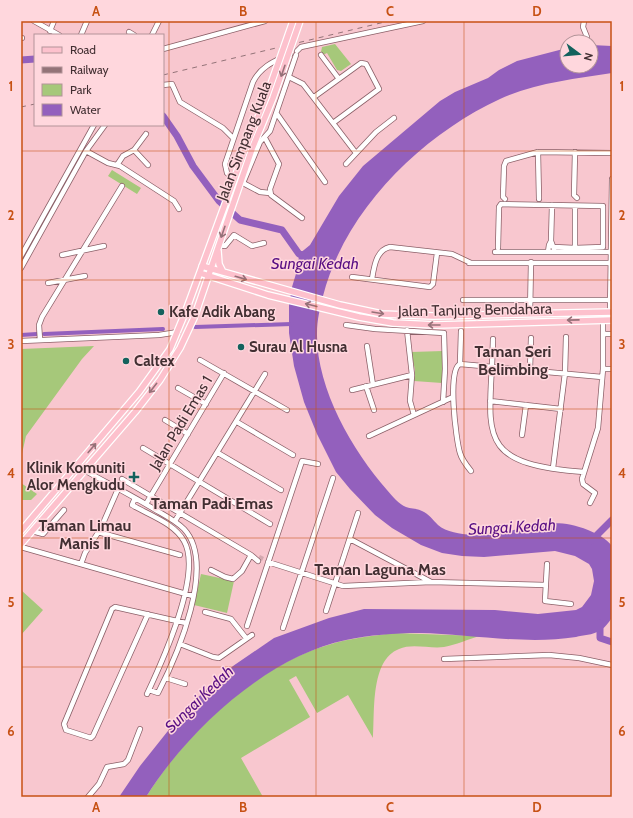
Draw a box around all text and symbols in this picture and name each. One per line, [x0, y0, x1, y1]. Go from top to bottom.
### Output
text: A [92, 3, 101, 19]
text: B [239, 3, 247, 19]
text: C [386, 3, 394, 19]
text: D [532, 3, 542, 19]
legend [34, 34, 164, 126]
north arrow [559, 34, 599, 74]
text: Road [70, 42, 96, 57]
text: N [581, 51, 596, 62]
text: Railway [70, 62, 108, 77]
one-way arrow [278, 65, 286, 77]
text: 1 [9, 78, 13, 94]
street label: Jalan Simpang Kuala [212, 78, 275, 204]
text: 1 [620, 78, 624, 94]
text: Park [70, 82, 92, 97]
text: Water [70, 102, 101, 117]
text: 2 [8, 207, 15, 223]
text: 2 [619, 207, 626, 223]
one-way arrow [219, 225, 226, 238]
water label: Sungai Kedah [271, 254, 359, 273]
one-way arrow [234, 274, 247, 282]
street label: Jalan Tanjung Bendahara [397, 300, 553, 320]
one-way arrow [304, 301, 317, 308]
place label: Kafe Adik Abang [169, 303, 276, 321]
marker: Kafe Adik Abang [156, 307, 166, 317]
one-way arrow [371, 309, 384, 317]
one-way arrow [567, 317, 580, 324]
one-way arrow [428, 321, 441, 329]
text: 3 [7, 336, 15, 352]
text: 3 [618, 336, 626, 352]
place label: Surau Al Husna [249, 338, 348, 356]
marker: Surau Al Husna [236, 342, 246, 352]
district label: Taman Seri Belimbing [475, 342, 551, 379]
place label: Caltex [134, 352, 175, 370]
marker: Caltex [121, 356, 131, 366]
street label: Jalan Padi Emas 1 [145, 373, 216, 474]
one-way arrow [149, 382, 158, 393]
one-way arrow [87, 443, 96, 453]
place label: Klinik Komuniti Alor Mengkudu [26, 459, 125, 494]
text: 4 [7, 465, 15, 481]
text: 4 [618, 465, 626, 481]
marker: Klinik Komuniti Alor Mengkudu [128, 471, 140, 483]
district label: Taman Padi Emas [151, 494, 273, 513]
water label: Sungai Kedah [468, 515, 556, 539]
district label: Taman Limau Manis Ⅱ [39, 516, 131, 553]
district label: Taman Laguna Mas [314, 560, 446, 579]
text: 5 [8, 594, 15, 610]
text: 5 [619, 594, 626, 610]
water label: Sungai Kedah [161, 662, 237, 736]
text: 6 [7, 723, 15, 739]
text: 6 [618, 723, 626, 739]
text: A [92, 799, 101, 815]
text: B [239, 799, 247, 815]
text: C [386, 799, 394, 815]
text: D [532, 799, 542, 815]

